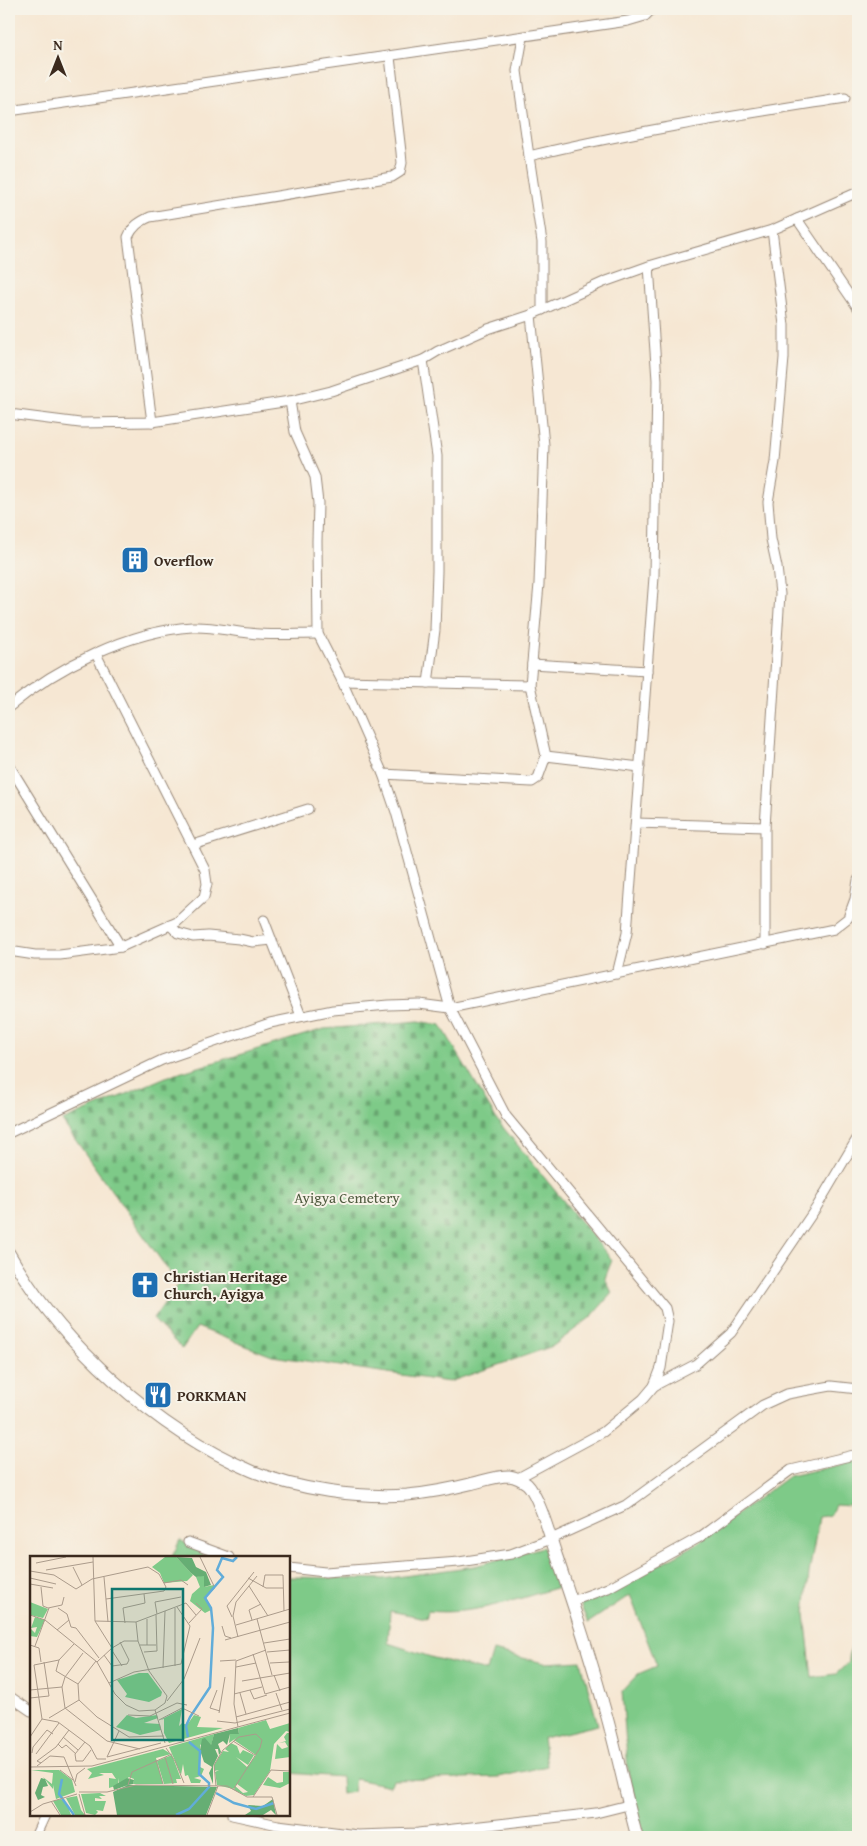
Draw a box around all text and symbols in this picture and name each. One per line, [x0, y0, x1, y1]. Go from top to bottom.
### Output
north arrow [32, 32, 82, 82]
text: N [53, 35, 63, 55]
building icon: Overflow [120, 545, 150, 575]
place label: Overflow [154, 550, 214, 571]
park label: Ayigya Cemetery [294, 1187, 400, 1208]
place label: Christian Heritage Church, Ayigya [164, 1266, 287, 1304]
church icon: Christian Heritage Church, Ayigya [130, 1270, 160, 1300]
restaurant icon: PORKMAN [143, 1380, 173, 1410]
place label: PORKMAN [177, 1385, 246, 1406]
inset map [30, 1556, 290, 1816]

